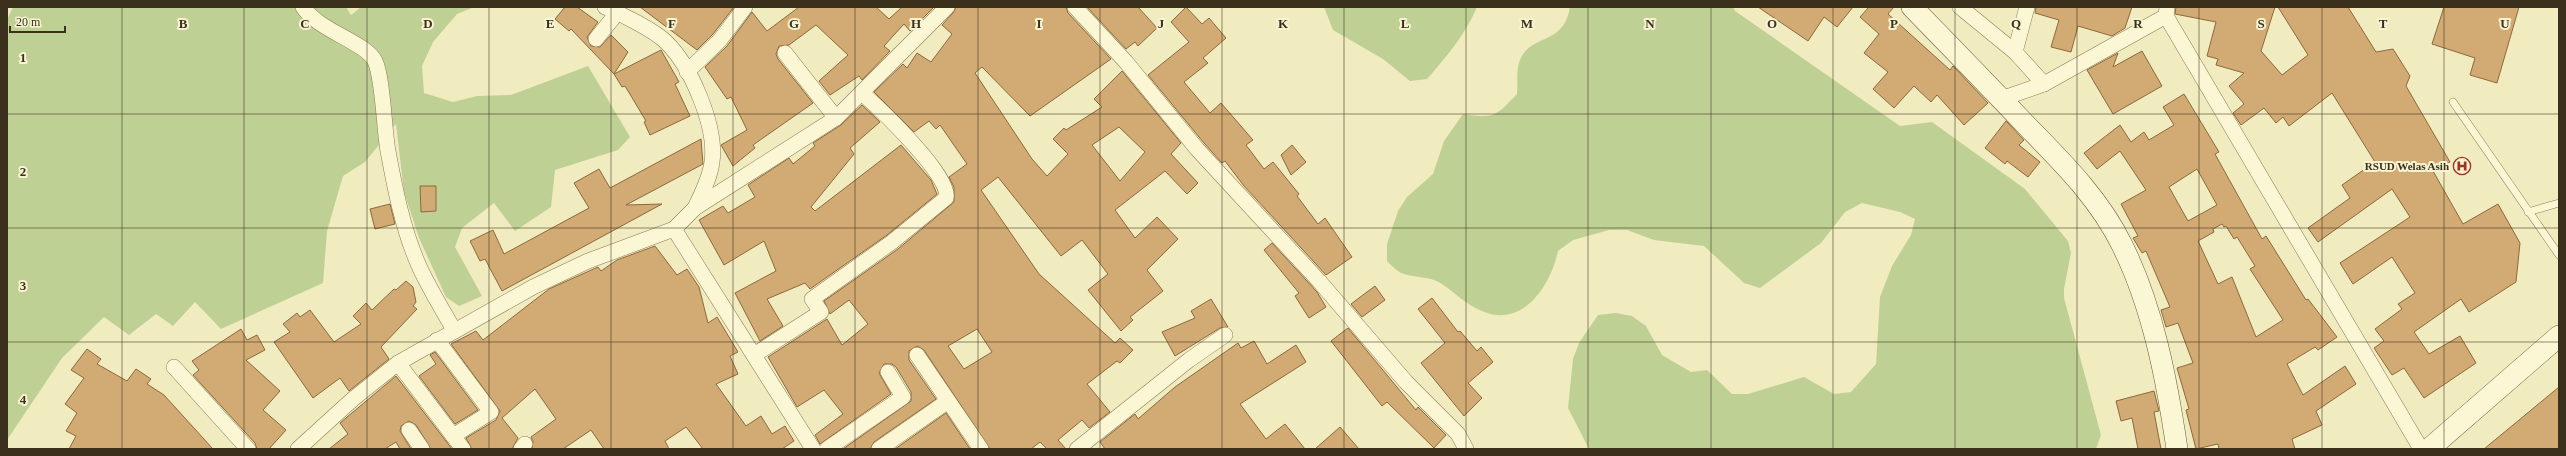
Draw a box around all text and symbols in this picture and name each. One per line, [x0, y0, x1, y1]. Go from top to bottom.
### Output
scale bar [10, 8, 65, 34]
text: 20 m [16, 15, 41, 29]
text: B [179, 16, 188, 31]
text: C [300, 16, 310, 31]
text: D [423, 16, 433, 31]
text: E [546, 16, 554, 31]
text: F [668, 16, 676, 31]
text: G [789, 16, 799, 31]
text: H [911, 16, 921, 31]
text: I [1036, 16, 1042, 31]
text: J [1158, 16, 1165, 31]
text: K [1278, 16, 1289, 31]
text: L [1401, 16, 1410, 31]
text: M [1521, 16, 1533, 31]
text: N [1645, 16, 1655, 31]
text: O [1767, 16, 1777, 31]
text: P [1890, 16, 1898, 31]
text: Q [2011, 16, 2021, 31]
text: R [2133, 16, 2143, 31]
text: S [2257, 16, 2265, 31]
text: T [2379, 16, 2388, 31]
text: U [2500, 16, 2510, 31]
text: 1 [20, 50, 26, 65]
hospital icon: RSUD Welas Asih [2452, 156, 2472, 176]
place label: RSUD Welas Asih [2365, 160, 2449, 172]
text: 2 [20, 164, 26, 179]
text: 3 [20, 278, 27, 293]
text: 4 [20, 392, 27, 407]

